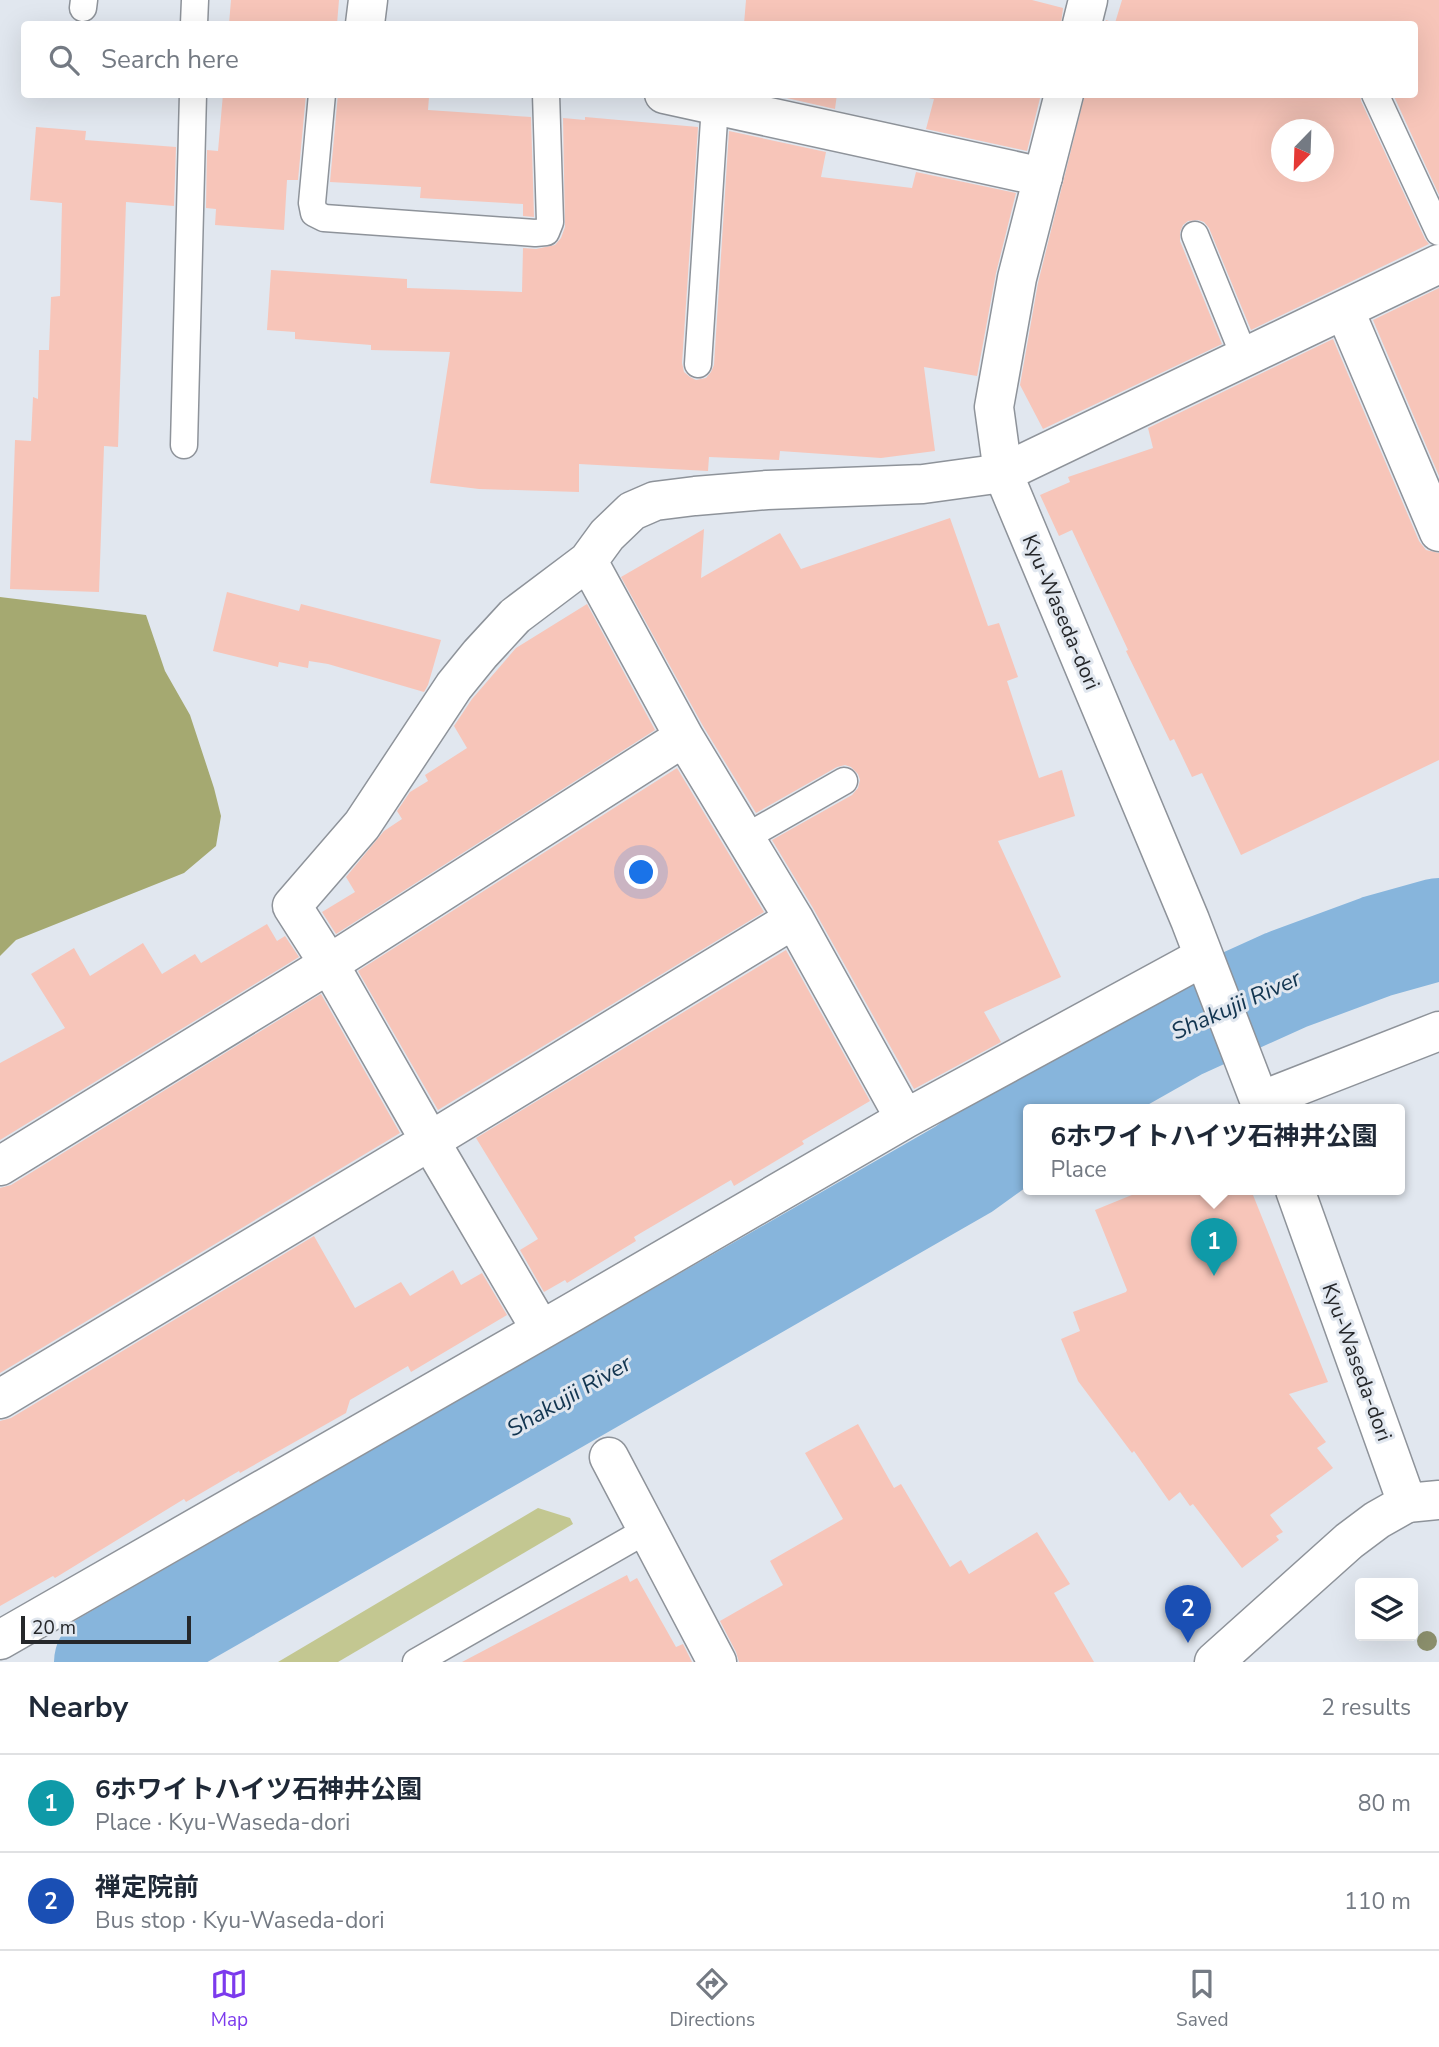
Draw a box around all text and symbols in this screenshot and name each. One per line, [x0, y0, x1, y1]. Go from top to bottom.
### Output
search box [21, 21, 1418, 98]
icon: search [45, 41, 83, 79]
text: Search here [101, 42, 239, 77]
north arrow [1271, 119, 1334, 182]
street label: Kyu-Waseda-dori [1016, 530, 1106, 694]
your location [624, 855, 658, 889]
water label: Shakujii River [1166, 962, 1306, 1047]
popup [1023, 1104, 1405, 1195]
text: 6ホワイトハイツ石神井公園 [1050, 1119, 1378, 1154]
text: Place [1050, 1154, 1107, 1185]
pin: 1 [1191, 1218, 1237, 1276]
street label: Kyu-Waseda-dori [1315, 1279, 1399, 1445]
water label: Shakujii River [501, 1348, 637, 1444]
map controls [1355, 1578, 1418, 1641]
button: layers [1355, 1578, 1418, 1641]
pin: 2 [1165, 1585, 1211, 1643]
scale bar [21, 1613, 191, 1645]
text: 20 m [32, 1615, 76, 1641]
text: Nearby [28, 1687, 128, 1728]
text: 2 results [1321, 1692, 1411, 1723]
text: 6ホワイトハイツ石神井公園 [95, 1772, 422, 1807]
text: 1 [44, 1788, 58, 1819]
text: 80 m [1358, 1788, 1411, 1819]
text: Place · Kyu-Waseda-dori [95, 1807, 350, 1838]
text: 禅定院前 [95, 1870, 199, 1905]
text: 2 [44, 1886, 58, 1917]
text: 110 m [1344, 1886, 1411, 1917]
text: Bus stop · Kyu-Waseda-dori [95, 1905, 385, 1936]
tab: Map [210, 1965, 248, 2033]
tab: Directions [669, 1965, 755, 2033]
tab: Saved [1176, 1965, 1229, 2033]

